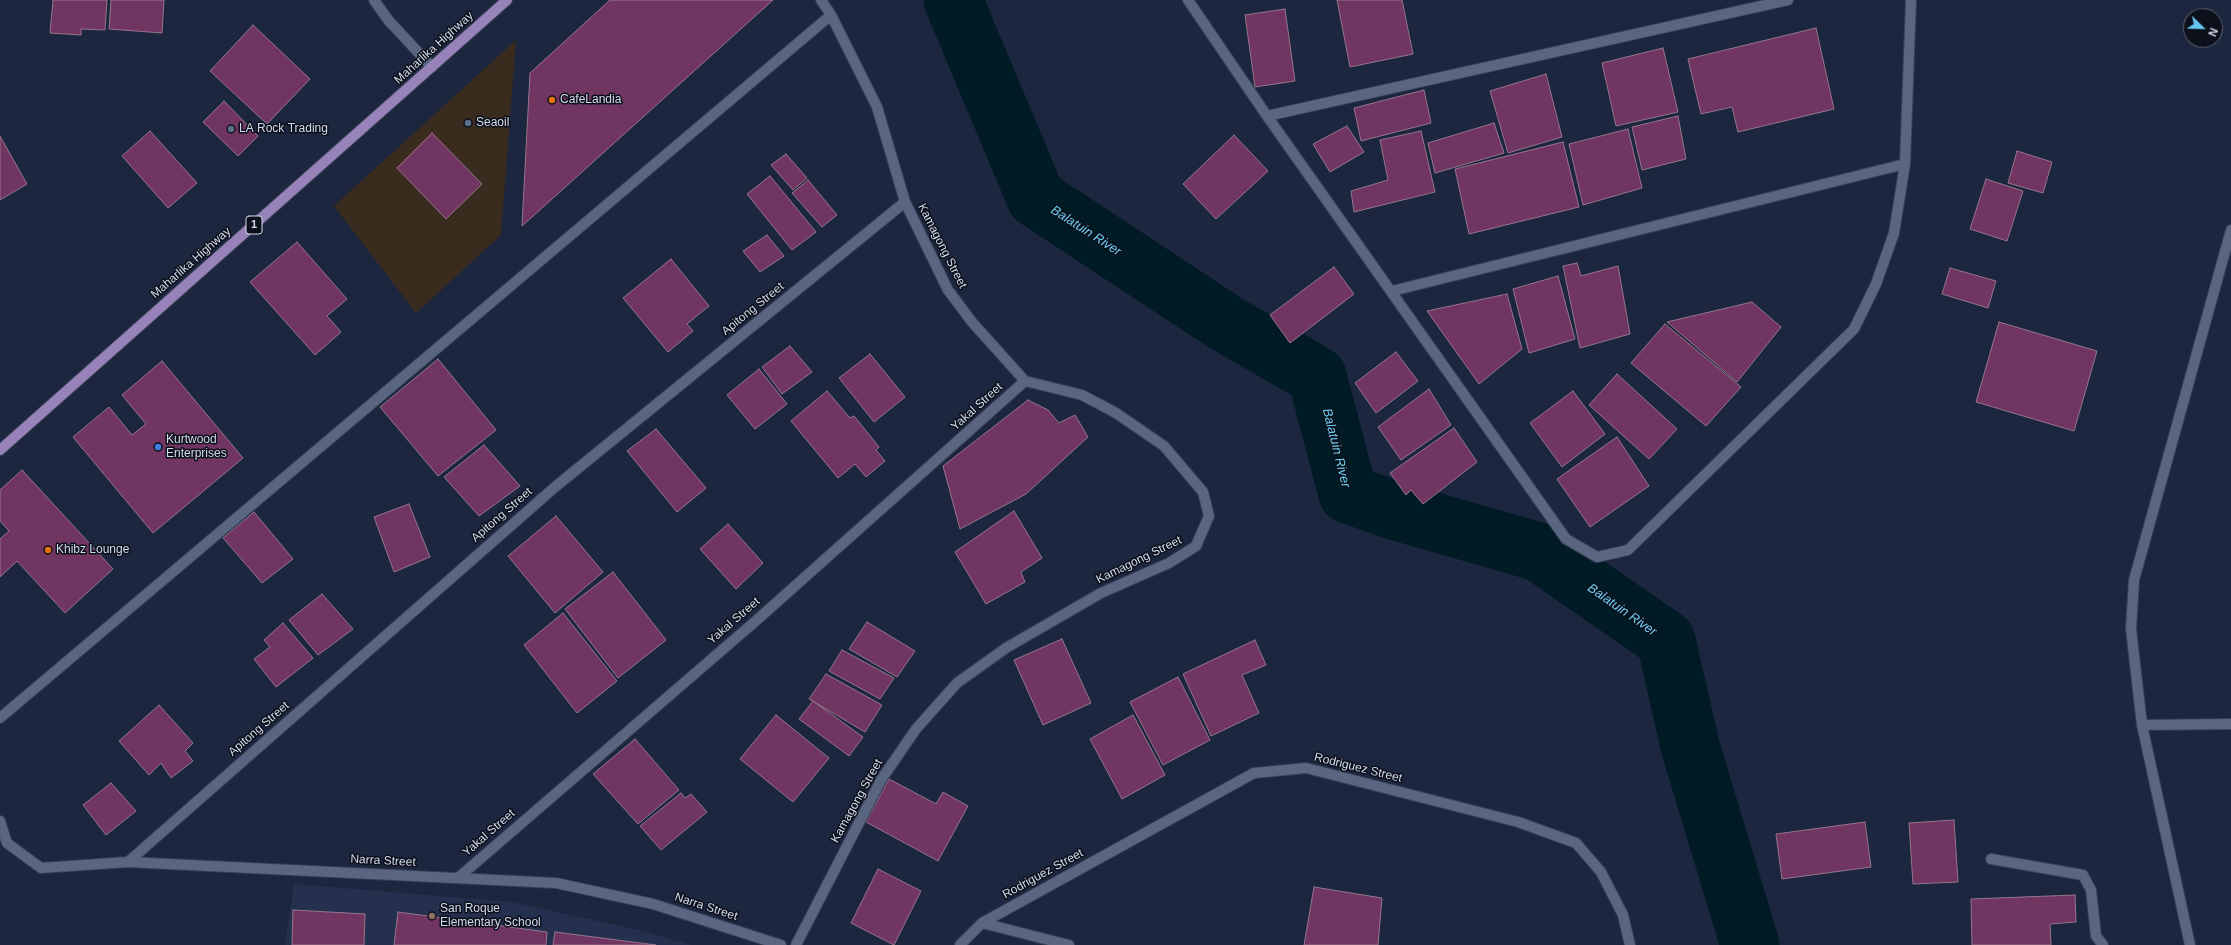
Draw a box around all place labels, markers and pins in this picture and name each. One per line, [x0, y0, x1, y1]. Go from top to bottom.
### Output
place label: CafeLandia [560, 93, 621, 107]
marker: CafeLandia [547, 95, 557, 105]
place label: Seaoil [476, 116, 509, 130]
marker: Seaoil [463, 118, 473, 128]
place label: LA Rock Trading [239, 122, 328, 136]
marker: LA Rock Trading [226, 124, 236, 134]
place label: Kurtwood Enterprises [166, 433, 227, 461]
marker: Kurtwood Enterprises [153, 442, 163, 452]
place label: Khibz Lounge [56, 543, 129, 557]
marker: Khibz Lounge [43, 545, 53, 555]
place label: San Roque Elementary School [440, 902, 541, 930]
marker: San Roque Elementary School [427, 911, 437, 921]

